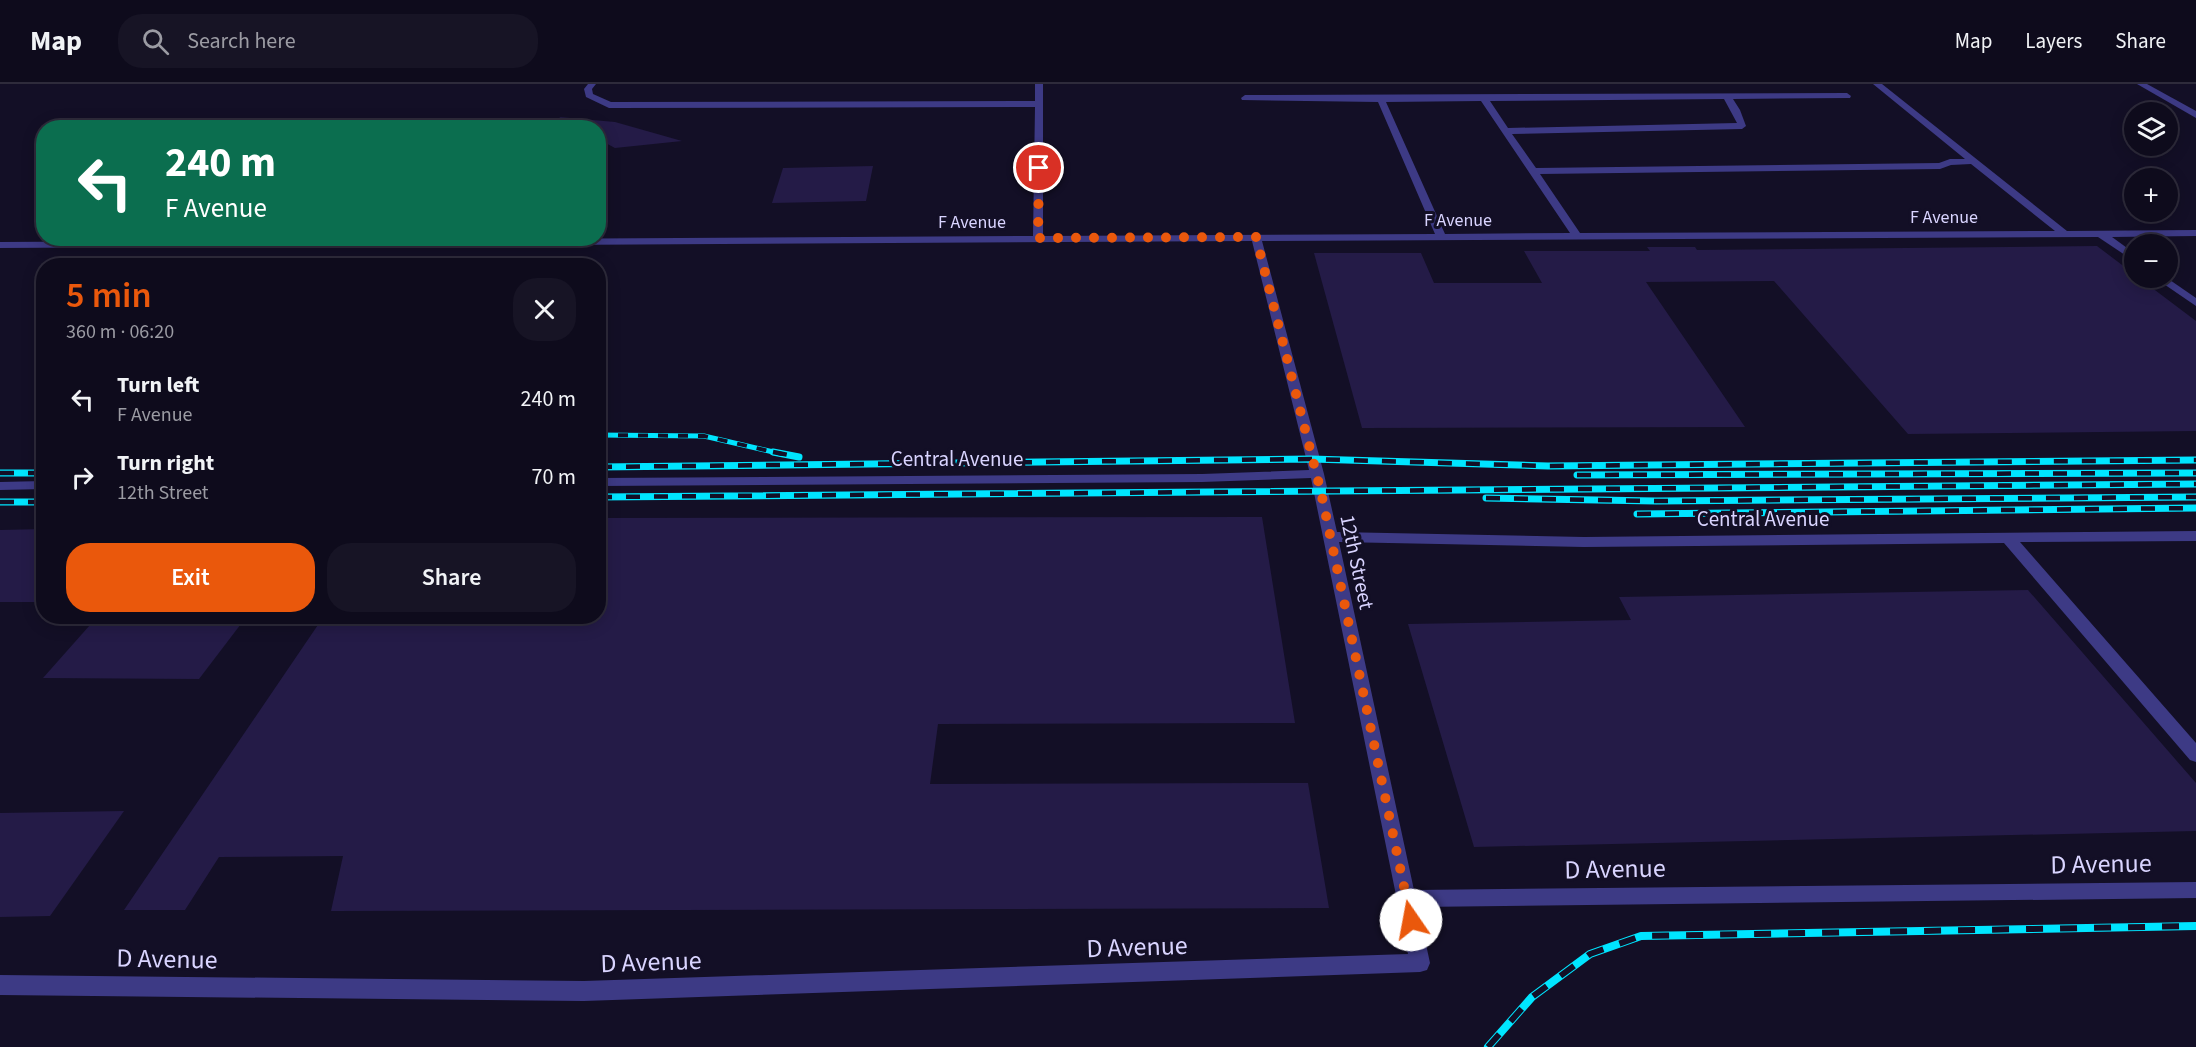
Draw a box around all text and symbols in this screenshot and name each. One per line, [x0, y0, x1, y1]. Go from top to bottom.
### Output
search box [118, 14, 538, 68]
text: Map [30, 21, 82, 61]
icon: search [139, 25, 172, 58]
text: Search here [187, 25, 296, 57]
text: Map [1955, 26, 1992, 56]
text: Layers [2025, 26, 2082, 56]
text: Share [2115, 26, 2166, 56]
map controls [2124, 102, 2178, 288]
button: layers [2124, 102, 2178, 156]
text: 240 m [165, 133, 276, 193]
pin [1013, 142, 1064, 193]
icon: left [66, 144, 144, 222]
icon: arrive [1022, 151, 1055, 184]
button: + [2124, 168, 2178, 222]
text: F Avenue [165, 189, 267, 228]
street label: F Avenue [1910, 205, 1978, 230]
street label: F Avenue [1424, 208, 1492, 233]
street label: F Avenue [938, 210, 1006, 235]
button: − [2124, 234, 2178, 288]
text: 5 min [66, 270, 152, 321]
button: close [513, 278, 576, 341]
text: 360 m · 06:20 [66, 318, 174, 346]
text: Turn left [117, 369, 199, 401]
icon: left [66, 383, 99, 416]
text: 240 m [521, 383, 576, 415]
text: F Avenue [117, 401, 193, 429]
street label: Central Avenue [891, 444, 1023, 474]
text: Turn right [117, 447, 214, 479]
icon: right [66, 461, 99, 494]
text: 70 m [531, 461, 576, 493]
text: 12th Street [117, 479, 209, 507]
street label: Central Avenue [1697, 504, 1829, 534]
street label: 12th Street [1332, 512, 1382, 612]
button: Exit [66, 543, 315, 612]
button: Share [327, 543, 576, 612]
street label: D Avenue [2050, 845, 2152, 883]
street label: D Avenue [1564, 850, 1666, 888]
position arrow [1379, 888, 1443, 952]
street label: D Avenue [1086, 927, 1188, 967]
street label: D Avenue [116, 940, 218, 978]
street label: D Avenue [600, 942, 702, 982]

